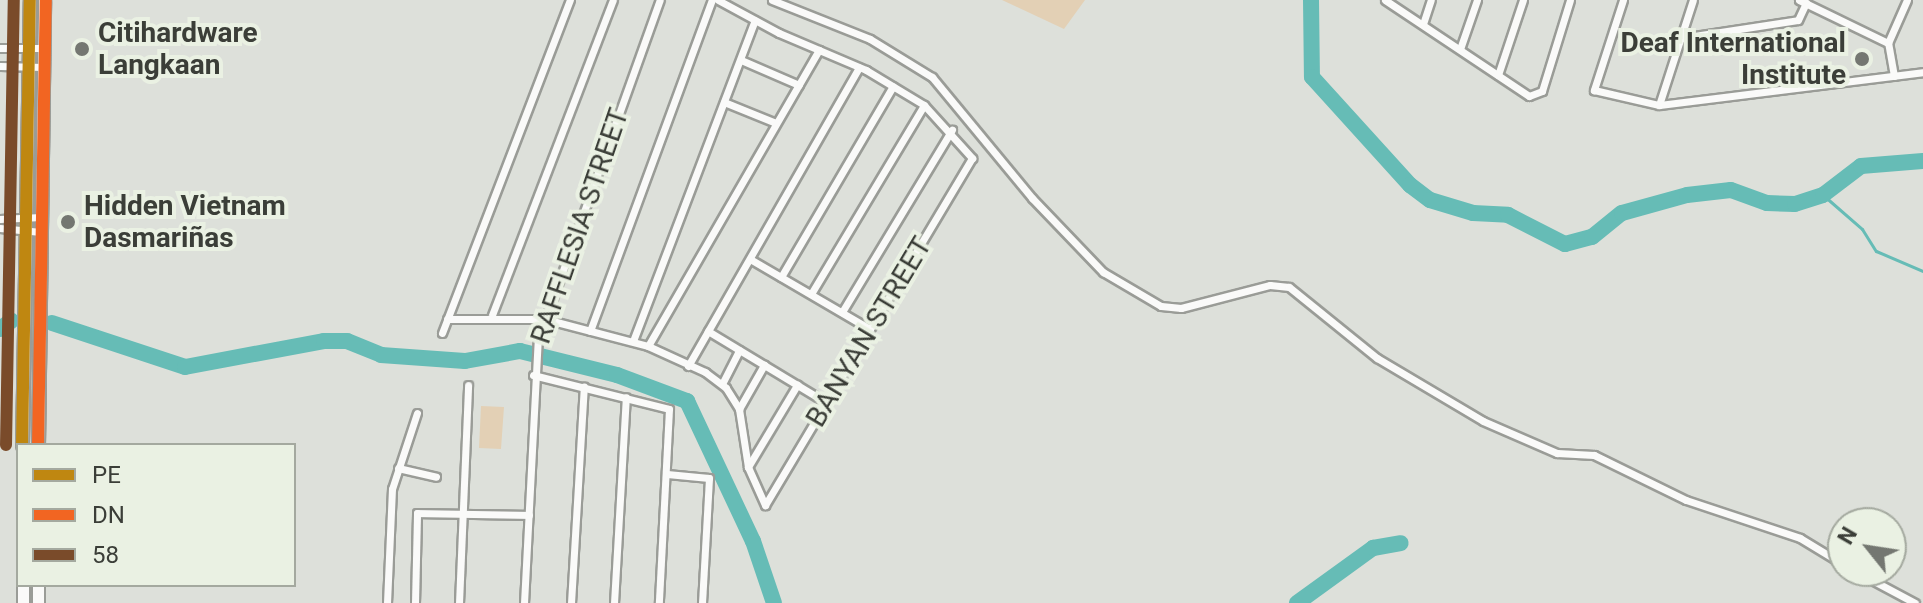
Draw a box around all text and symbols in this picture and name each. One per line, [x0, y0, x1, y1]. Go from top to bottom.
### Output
place label: Citihardware Langkaan [98, 16, 258, 82]
place label: Deaf International Institute [1621, 26, 1846, 92]
marker: Citihardware Langkaan [73, 40, 91, 58]
marker: Deaf International Institute [1853, 50, 1871, 68]
street label: RAFFLESIA STREET [524, 104, 636, 348]
place label: Hidden Vietnam Dasmariñas [84, 189, 286, 255]
marker: Hidden Vietnam Dasmariñas [59, 213, 77, 231]
street label: BANYAN STREET [799, 231, 939, 433]
legend [16, 443, 296, 587]
text: PE [92, 461, 121, 489]
text: DN [92, 501, 125, 529]
north arrow [1827, 507, 1907, 587]
text: N [1833, 523, 1862, 549]
text: 58 [92, 541, 119, 569]

